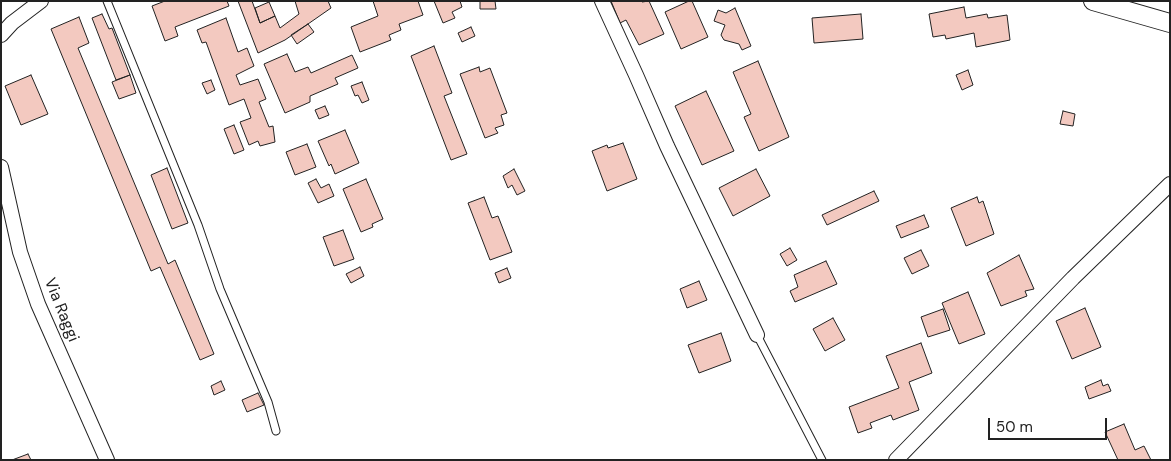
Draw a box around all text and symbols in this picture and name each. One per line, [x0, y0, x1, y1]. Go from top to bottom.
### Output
street label: Via Raggi [40, 275, 82, 345]
scale bar [991, 408, 1110, 440]
text: 50 m [996, 417, 1033, 437]

